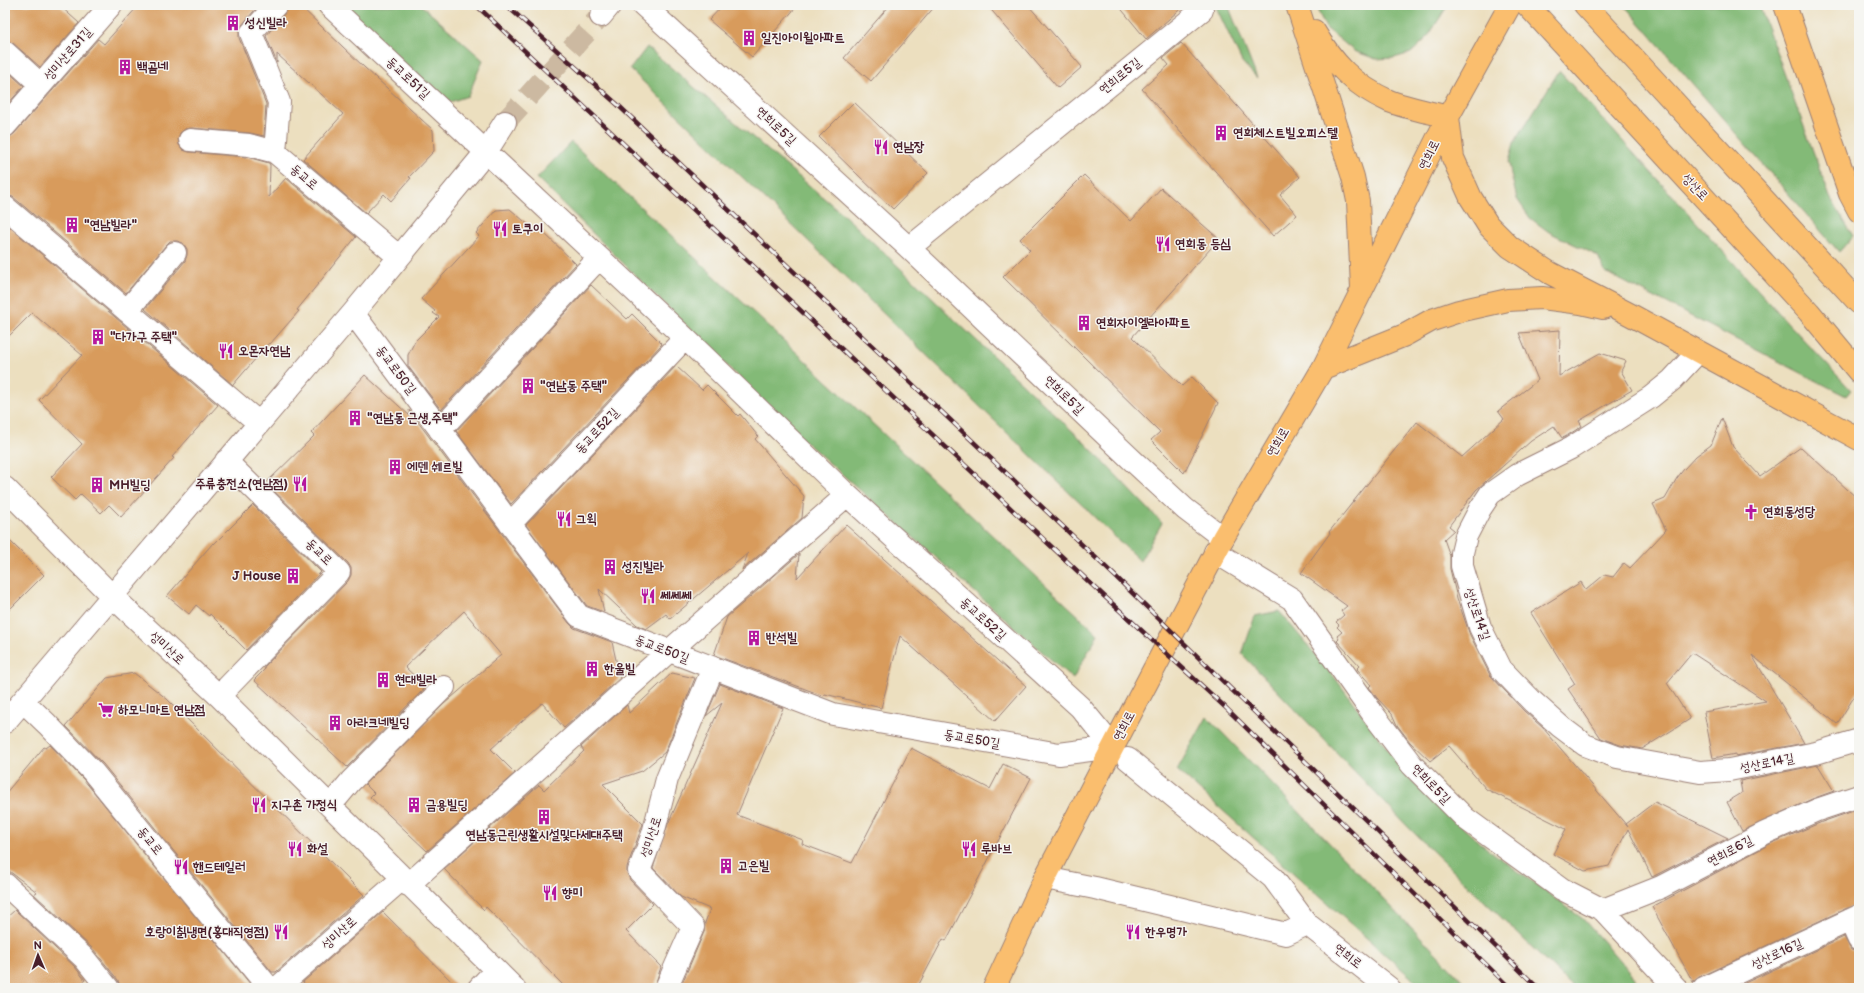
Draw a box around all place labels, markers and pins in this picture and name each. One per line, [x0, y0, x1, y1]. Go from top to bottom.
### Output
building icon: 성신빌라 [224, 14, 242, 32]
place label: 성신빌라 [244, 15, 287, 31]
building icon: 일진아이윌아파트 [740, 29, 758, 47]
place label: 일진아이윌아파트 [761, 30, 845, 46]
building icon: 백곰네 [116, 58, 134, 76]
place label: 백곰네 [137, 59, 168, 75]
building icon: 연희체스트빌오피스텔 [1212, 124, 1230, 142]
place label: 연희체스트빌오피스텔 [1233, 125, 1338, 141]
restaurant icon: 연남장 [872, 138, 890, 156]
place label: 연남장 [893, 139, 925, 155]
building icon: "연남빌라" [63, 216, 81, 234]
place label: "연남빌라" [84, 217, 137, 233]
restaurant icon: 토쿠이 [491, 220, 509, 238]
place label: 토쿠이 [512, 221, 543, 237]
restaurant icon: 연희동 등심 [1154, 235, 1172, 253]
place label: 연희동 등심 [1175, 236, 1231, 252]
building icon: 연희자이엘라아파트 [1075, 314, 1093, 332]
place label: 연희자이엘라아파트 [1096, 315, 1191, 331]
building icon: "다가구 주택" [89, 328, 107, 346]
place label: "다가구 주택" [110, 329, 177, 345]
restaurant icon: 오몬자연남 [217, 342, 235, 360]
place label: 오몬자연남 [238, 343, 291, 359]
building icon: "연남동 주택" [519, 377, 537, 395]
place label: "연남동 주택" [540, 378, 607, 394]
building icon: "연남동 근생,주택" [346, 409, 364, 427]
place label: "연남동 근생,주택" [367, 410, 458, 426]
building icon: 에덴 쉐르빌 [386, 458, 404, 476]
place label: 에덴 쉐르빌 [407, 459, 463, 475]
restaurant icon: 주류충전소(연남점) [291, 475, 309, 493]
building icon: MH빌딩 [88, 476, 106, 494]
place label: 주류충전소(연남점) [195, 476, 288, 492]
place label: MH빌딩 [109, 477, 151, 493]
church icon: 연희동성당 [1742, 503, 1760, 521]
place label: 연희동성당 [1763, 504, 1816, 520]
restaurant icon: 그윅 [555, 510, 573, 528]
place label: 그윅 [576, 511, 597, 527]
building icon: 성진빌라 [601, 558, 619, 576]
place label: 성진빌라 [621, 559, 664, 575]
building icon: J House [284, 567, 302, 585]
place label: J House [232, 568, 282, 584]
restaurant icon: 쎄쎄쎄 [639, 587, 657, 605]
place label: 쎄쎄쎄 [660, 588, 692, 604]
building icon: 반석빌 [745, 629, 763, 647]
place label: 반석빌 [766, 630, 798, 646]
building icon: 한울빌 [583, 660, 601, 678]
place label: 한울빌 [603, 661, 636, 677]
building icon: 현대빌라 [374, 671, 392, 689]
place label: 현대빌라 [395, 672, 437, 688]
supermarket icon: 하모니마트 연남점 [97, 701, 115, 719]
place label: 하모니마트 연남점 [118, 702, 206, 718]
building icon: 아라크네빌딩 [326, 714, 344, 732]
place label: 아라크네빌딩 [347, 715, 410, 731]
restaurant icon: 지구촌 가정식 [250, 796, 268, 814]
building icon: 금용빌딩 [405, 796, 423, 814]
place label: 지구촌 가정식 [271, 797, 337, 813]
place label: 금용빌딩 [426, 797, 468, 813]
building icon: 연남동근린생활시설및다세대주택 [535, 808, 553, 826]
place label: 연남동근린생활시설및다세대주택 [466, 827, 623, 843]
restaurant icon: 화설 [286, 840, 304, 858]
restaurant icon: 루바브 [960, 840, 978, 858]
place label: 화설 [307, 841, 328, 857]
place label: 루바브 [981, 841, 1012, 857]
building icon: 고은빌 [717, 857, 735, 875]
restaurant icon: 핸드테일러 [172, 858, 190, 876]
place label: 고은빌 [738, 858, 770, 874]
place label: 핸드테일러 [192, 859, 246, 875]
restaurant icon: 향미 [541, 884, 559, 902]
place label: 향미 [561, 885, 583, 901]
restaurant icon: 호랑이칡냉면(홍대직영점) [272, 923, 290, 941]
restaurant icon: 한우명가 [1124, 923, 1142, 941]
place label: 호랑이칡냉면(홍대직영점) [145, 924, 269, 940]
place label: 한우명가 [1144, 924, 1187, 940]

